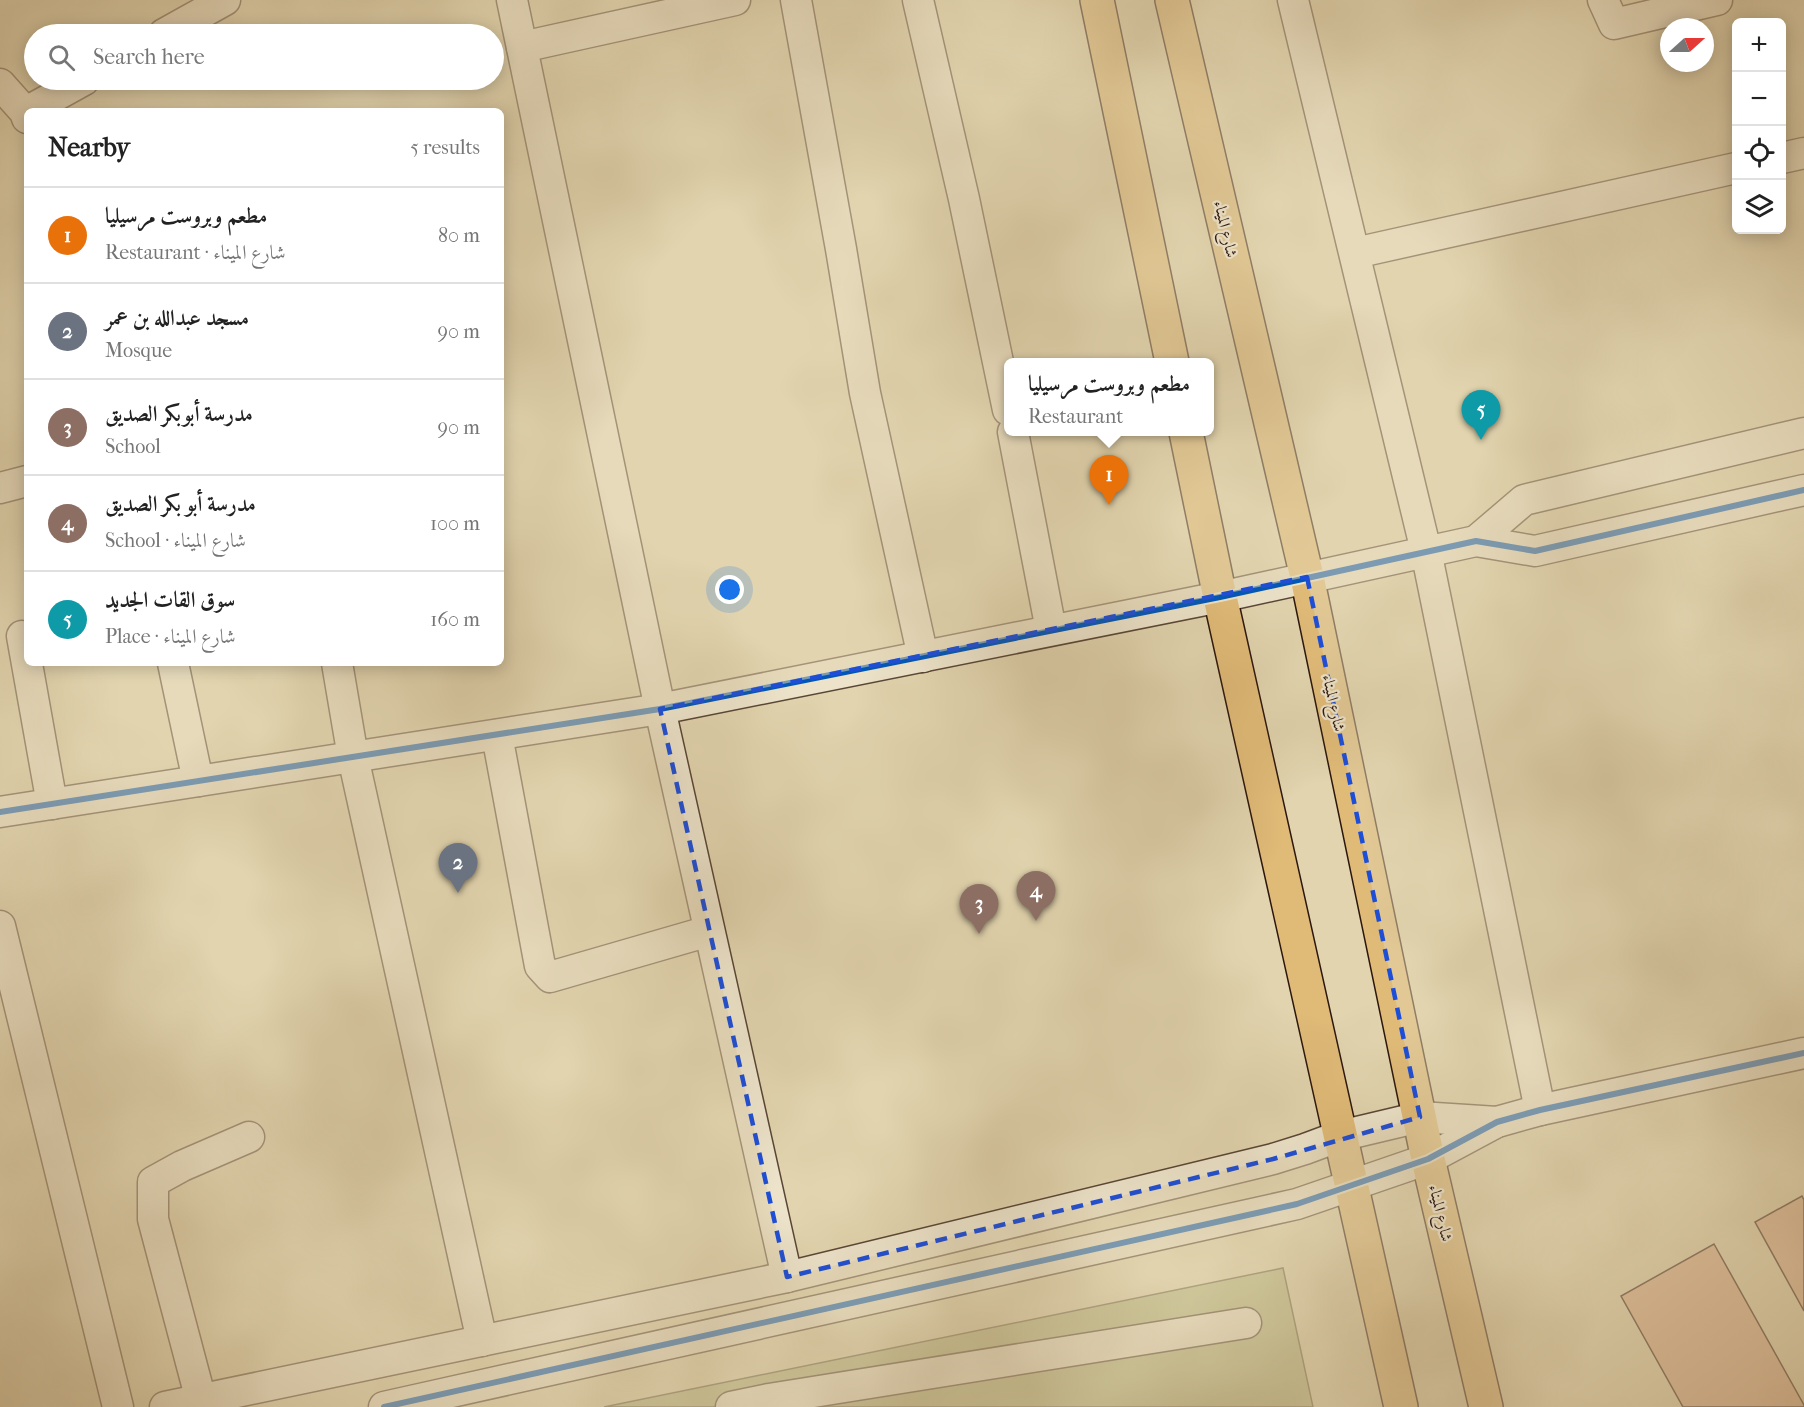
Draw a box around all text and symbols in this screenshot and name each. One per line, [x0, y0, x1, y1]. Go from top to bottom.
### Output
north arrow [1660, 18, 1714, 72]
map controls [1732, 18, 1786, 234]
button: + [1732, 18, 1786, 72]
search box [24, 24, 504, 90]
icon: search [45, 41, 78, 74]
text: Search here [93, 44, 205, 70]
button: − [1732, 72, 1786, 126]
button: locate [1732, 126, 1786, 180]
text: Nearby [48, 132, 130, 163]
text: 5 results [410, 136, 480, 159]
button: layers [1732, 180, 1786, 234]
street label: شارع الميناء [1206, 199, 1242, 260]
text: مطعم وبروست مرسيليا [105, 203, 267, 229]
text: 1 [64, 224, 71, 247]
text: 80 m [438, 224, 480, 247]
text: Restaurant · شارع الميناء [105, 241, 286, 264]
text: مسجد عبدالله بن عمر [105, 305, 249, 331]
text: 2 [62, 320, 73, 343]
text: 90 m [438, 320, 480, 343]
text: Mosque [105, 339, 172, 362]
popup [1004, 358, 1214, 436]
text: مطعم وبروست مرسيليا [1028, 371, 1190, 397]
pin: 5 [1462, 390, 1500, 440]
text: مدرسة أبوبكر الصديق [105, 401, 253, 427]
text: Restaurant [1028, 405, 1123, 428]
text: 3 [63, 416, 72, 439]
text: 90 m [438, 416, 480, 439]
text: School [105, 435, 161, 458]
pin: 1 [1090, 456, 1128, 505]
text: مدرسة أبو بكر الصديق [105, 491, 256, 517]
text: 4 [62, 512, 73, 535]
text: 100 m [430, 512, 480, 535]
text: School · شارع الميناء [105, 529, 246, 552]
your location [715, 575, 744, 604]
text: سوق القات الجديد [105, 587, 235, 613]
text: 5 [63, 608, 72, 631]
text: 160 m [430, 608, 480, 631]
text: Place · شارع الميناء [105, 625, 236, 648]
street label: شارع الميناء [1315, 673, 1349, 734]
pin: 2 [438, 844, 478, 893]
pin: 4 [1016, 872, 1056, 921]
pin: 3 [960, 884, 998, 934]
street label: شارع الميناء [1421, 1183, 1457, 1244]

